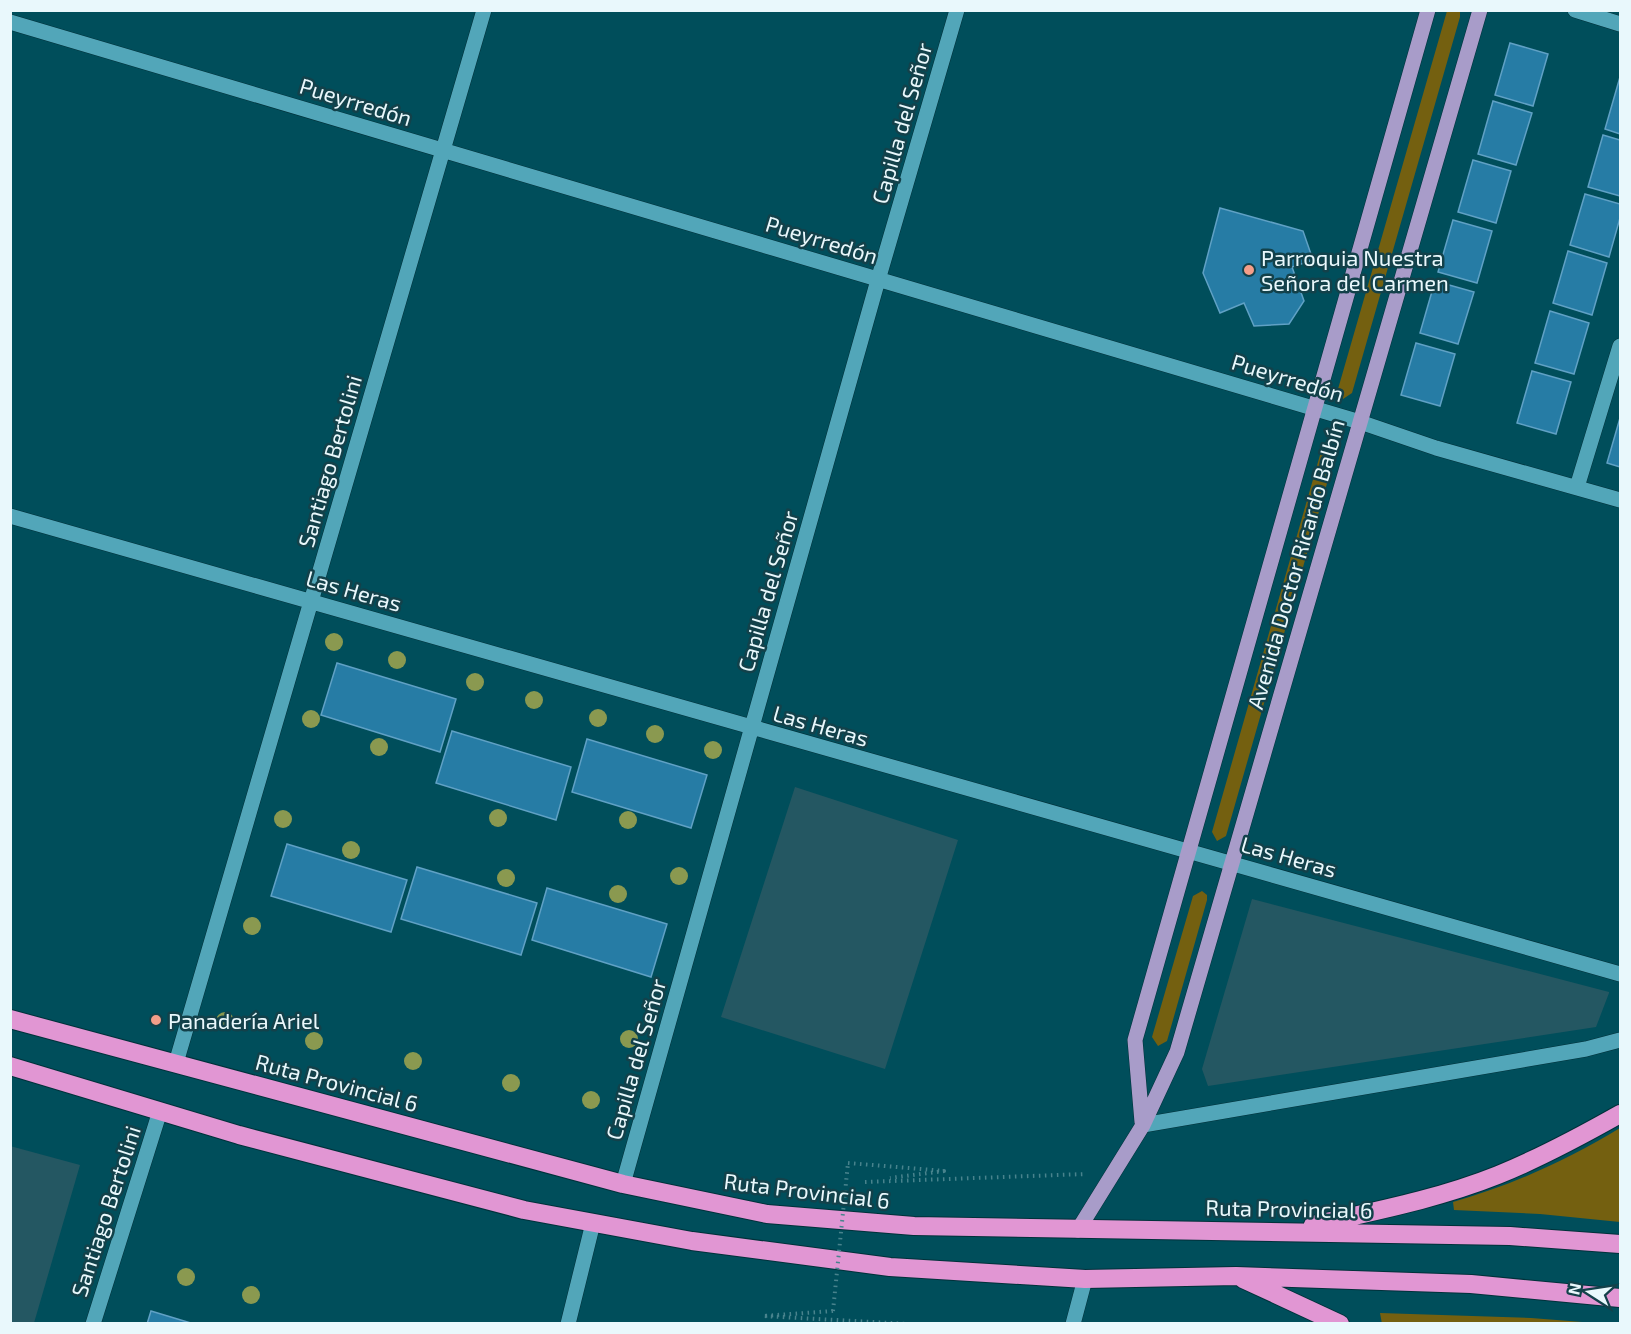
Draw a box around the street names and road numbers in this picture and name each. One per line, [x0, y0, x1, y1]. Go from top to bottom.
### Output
street label: Capilla del Señor [866, 39, 936, 207]
street label: Pueyrredón [297, 72, 415, 130]
street label: Pueyrredón [763, 210, 881, 268]
street label: Pueyrredón [1229, 348, 1347, 406]
street label: Santiago Bertolini [292, 372, 366, 550]
street label: Avenida Doctor Ricardo Balbín [1241, 416, 1349, 712]
street label: Capilla del Señor [732, 507, 802, 675]
street label: Las Heras [303, 564, 405, 616]
street label: Las Heras [770, 699, 872, 751]
street label: Las Heras [1238, 830, 1340, 882]
street label: Capilla del Señor [600, 975, 670, 1143]
street label: Ruta Provincial 6 [253, 1048, 421, 1116]
street label: Santiago Bertolini [65, 1122, 145, 1300]
street label: Ruta Provincial 6 [723, 1167, 891, 1213]
street label: Ruta Provincial 6 [1205, 1194, 1373, 1222]

